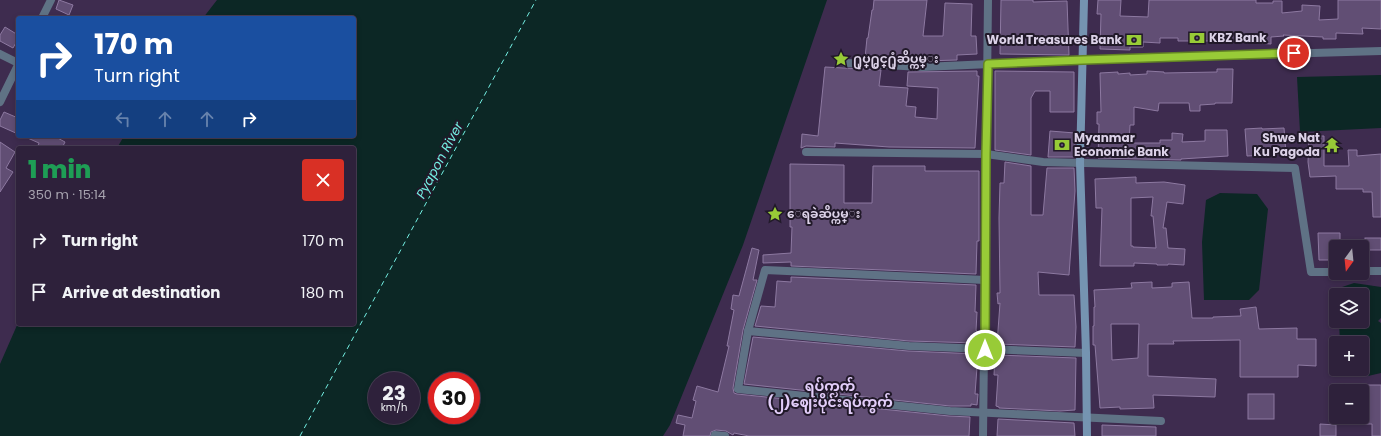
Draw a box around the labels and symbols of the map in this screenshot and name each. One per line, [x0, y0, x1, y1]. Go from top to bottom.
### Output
bank icon: KBZ Bank [1188, 29, 1206, 47]
place label: KBZ Bank [1209, 29, 1267, 46]
place label: World Treasures Bank [986, 31, 1123, 48]
bank icon: World Treasures Bank [1125, 31, 1143, 49]
pin [1277, 36, 1311, 70]
place icon: ႐ုပ္႐ွင္႐ုံဆိပ္ကမ္း [832, 50, 850, 68]
place label: ႐ုပ္႐ွင္႐ုံဆိပ္ကမ္း [853, 50, 939, 70]
water label: Pyapon River [411, 118, 468, 202]
place label: Myanmar Economic Bank [1074, 129, 1169, 160]
place label: Shwe Nat Ku Pagoda [1253, 129, 1320, 160]
bank icon: Myanmar Economic Bank [1053, 136, 1071, 154]
temple icon: Shwe Nat Ku Pagoda [1323, 136, 1341, 154]
place icon: ေရခဲဆိပ္ကမ္း [766, 205, 784, 223]
place label: ေရခဲဆိပ္ကမ္း [787, 205, 860, 224]
north arrow [1329, 240, 1369, 280]
position arrow [964, 329, 1006, 371]
speed limit sign: 30 [428, 372, 480, 424]
district label: ရပ်ကွက် (၂)ဈေးပိုင်းရပ်ကွက် [767, 376, 893, 414]

